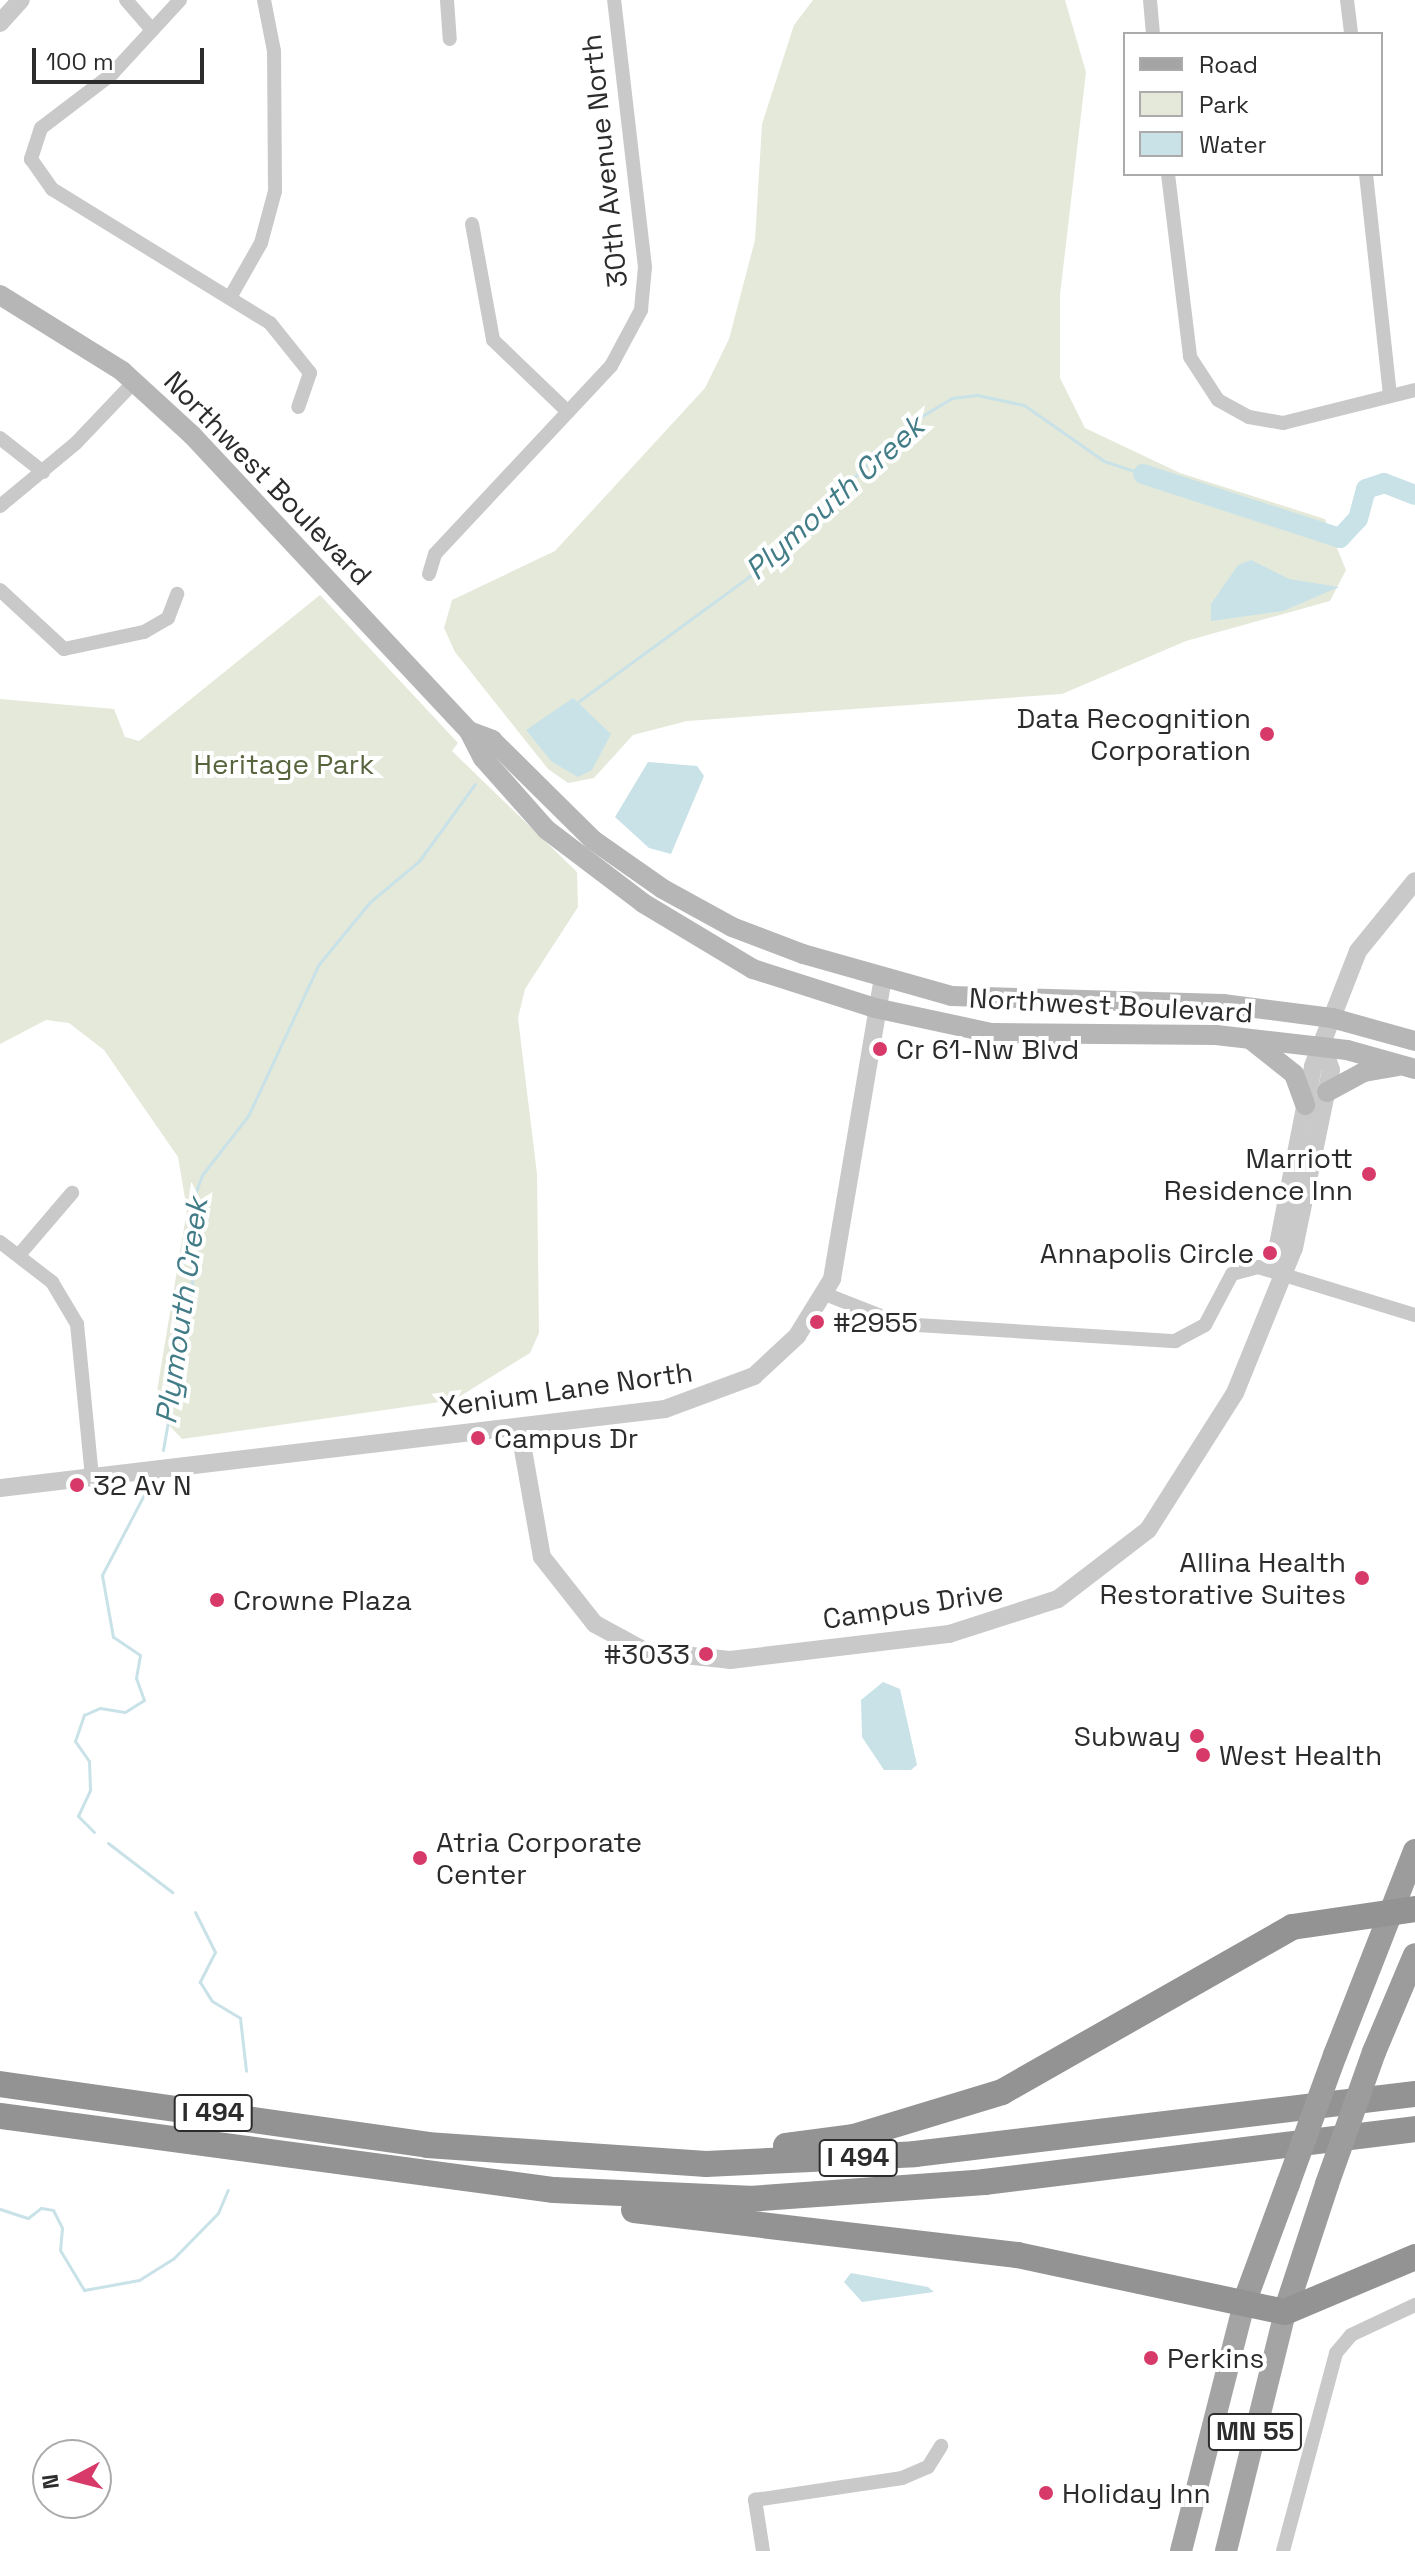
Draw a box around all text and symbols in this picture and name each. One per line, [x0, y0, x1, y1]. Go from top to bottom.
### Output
scale bar [36, 32, 208, 82]
legend [1123, 32, 1383, 176]
street label: 30th Avenue North [574, 33, 634, 289]
text: 100 m [46, 46, 114, 77]
text: Road [1199, 49, 1258, 80]
text: Park [1199, 89, 1249, 120]
text: Water [1199, 129, 1267, 160]
street label: Northwest Boulevard [157, 364, 379, 592]
water label: Plymouth Creek [738, 408, 932, 588]
place label: Data Recognition Corporation [1017, 701, 1251, 767]
marker: Data Recognition Corporation [1258, 725, 1276, 743]
park label: Heritage Park [194, 747, 374, 781]
street label: Northwest Boulevard [968, 981, 1254, 1029]
place label: Cr 61-Nw Blvd [896, 1032, 1079, 1066]
marker: Cr 61-Nw Blvd [871, 1040, 889, 1058]
place label: Marriott Residence Inn [1164, 1141, 1353, 1207]
marker: Marriott Residence Inn [1360, 1165, 1378, 1183]
water label: Plymouth Creek [148, 1196, 216, 1426]
place label: Annapolis Circle [1040, 1236, 1254, 1270]
marker: Annapolis Circle [1261, 1244, 1279, 1262]
place label: #2955 [833, 1305, 918, 1339]
marker: #2955 [808, 1313, 826, 1331]
street label: Xenium Lane North [437, 1355, 695, 1423]
place label: Campus Dr [494, 1421, 638, 1455]
marker: Campus Dr [469, 1429, 487, 1447]
place label: 32 Av N [93, 1468, 192, 1502]
marker: 32 Av N [68, 1476, 86, 1494]
place label: Allina Health Restorative Suites [1099, 1545, 1346, 1611]
marker: Allina Health Restorative Suites [1353, 1569, 1371, 1587]
street label: Campus Drive [820, 1574, 1006, 1636]
place label: Crowne Plaza [233, 1583, 412, 1617]
marker: Crowne Plaza [208, 1591, 226, 1609]
place label: #3033 [604, 1637, 690, 1671]
marker: #3033 [697, 1645, 715, 1663]
place label: Subway [1074, 1719, 1181, 1753]
marker: Subway [1188, 1727, 1206, 1745]
place label: West Health [1219, 1738, 1382, 1772]
marker: West Health [1194, 1746, 1212, 1764]
place label: Atria Corporate Center [436, 1825, 642, 1891]
marker: Atria Corporate Center [411, 1849, 429, 1867]
road number: I 494 [173, 2091, 253, 2135]
road number: I 494 [818, 2136, 898, 2180]
place label: Perkins [1167, 2341, 1264, 2375]
marker: Perkins [1142, 2349, 1160, 2367]
road number: MN 55 [1207, 2410, 1303, 2454]
north arrow [32, 2439, 112, 2519]
text: N [35, 2473, 65, 2491]
place label: Holiday Inn [1062, 2476, 1211, 2510]
marker: Holiday Inn [1037, 2484, 1055, 2502]

